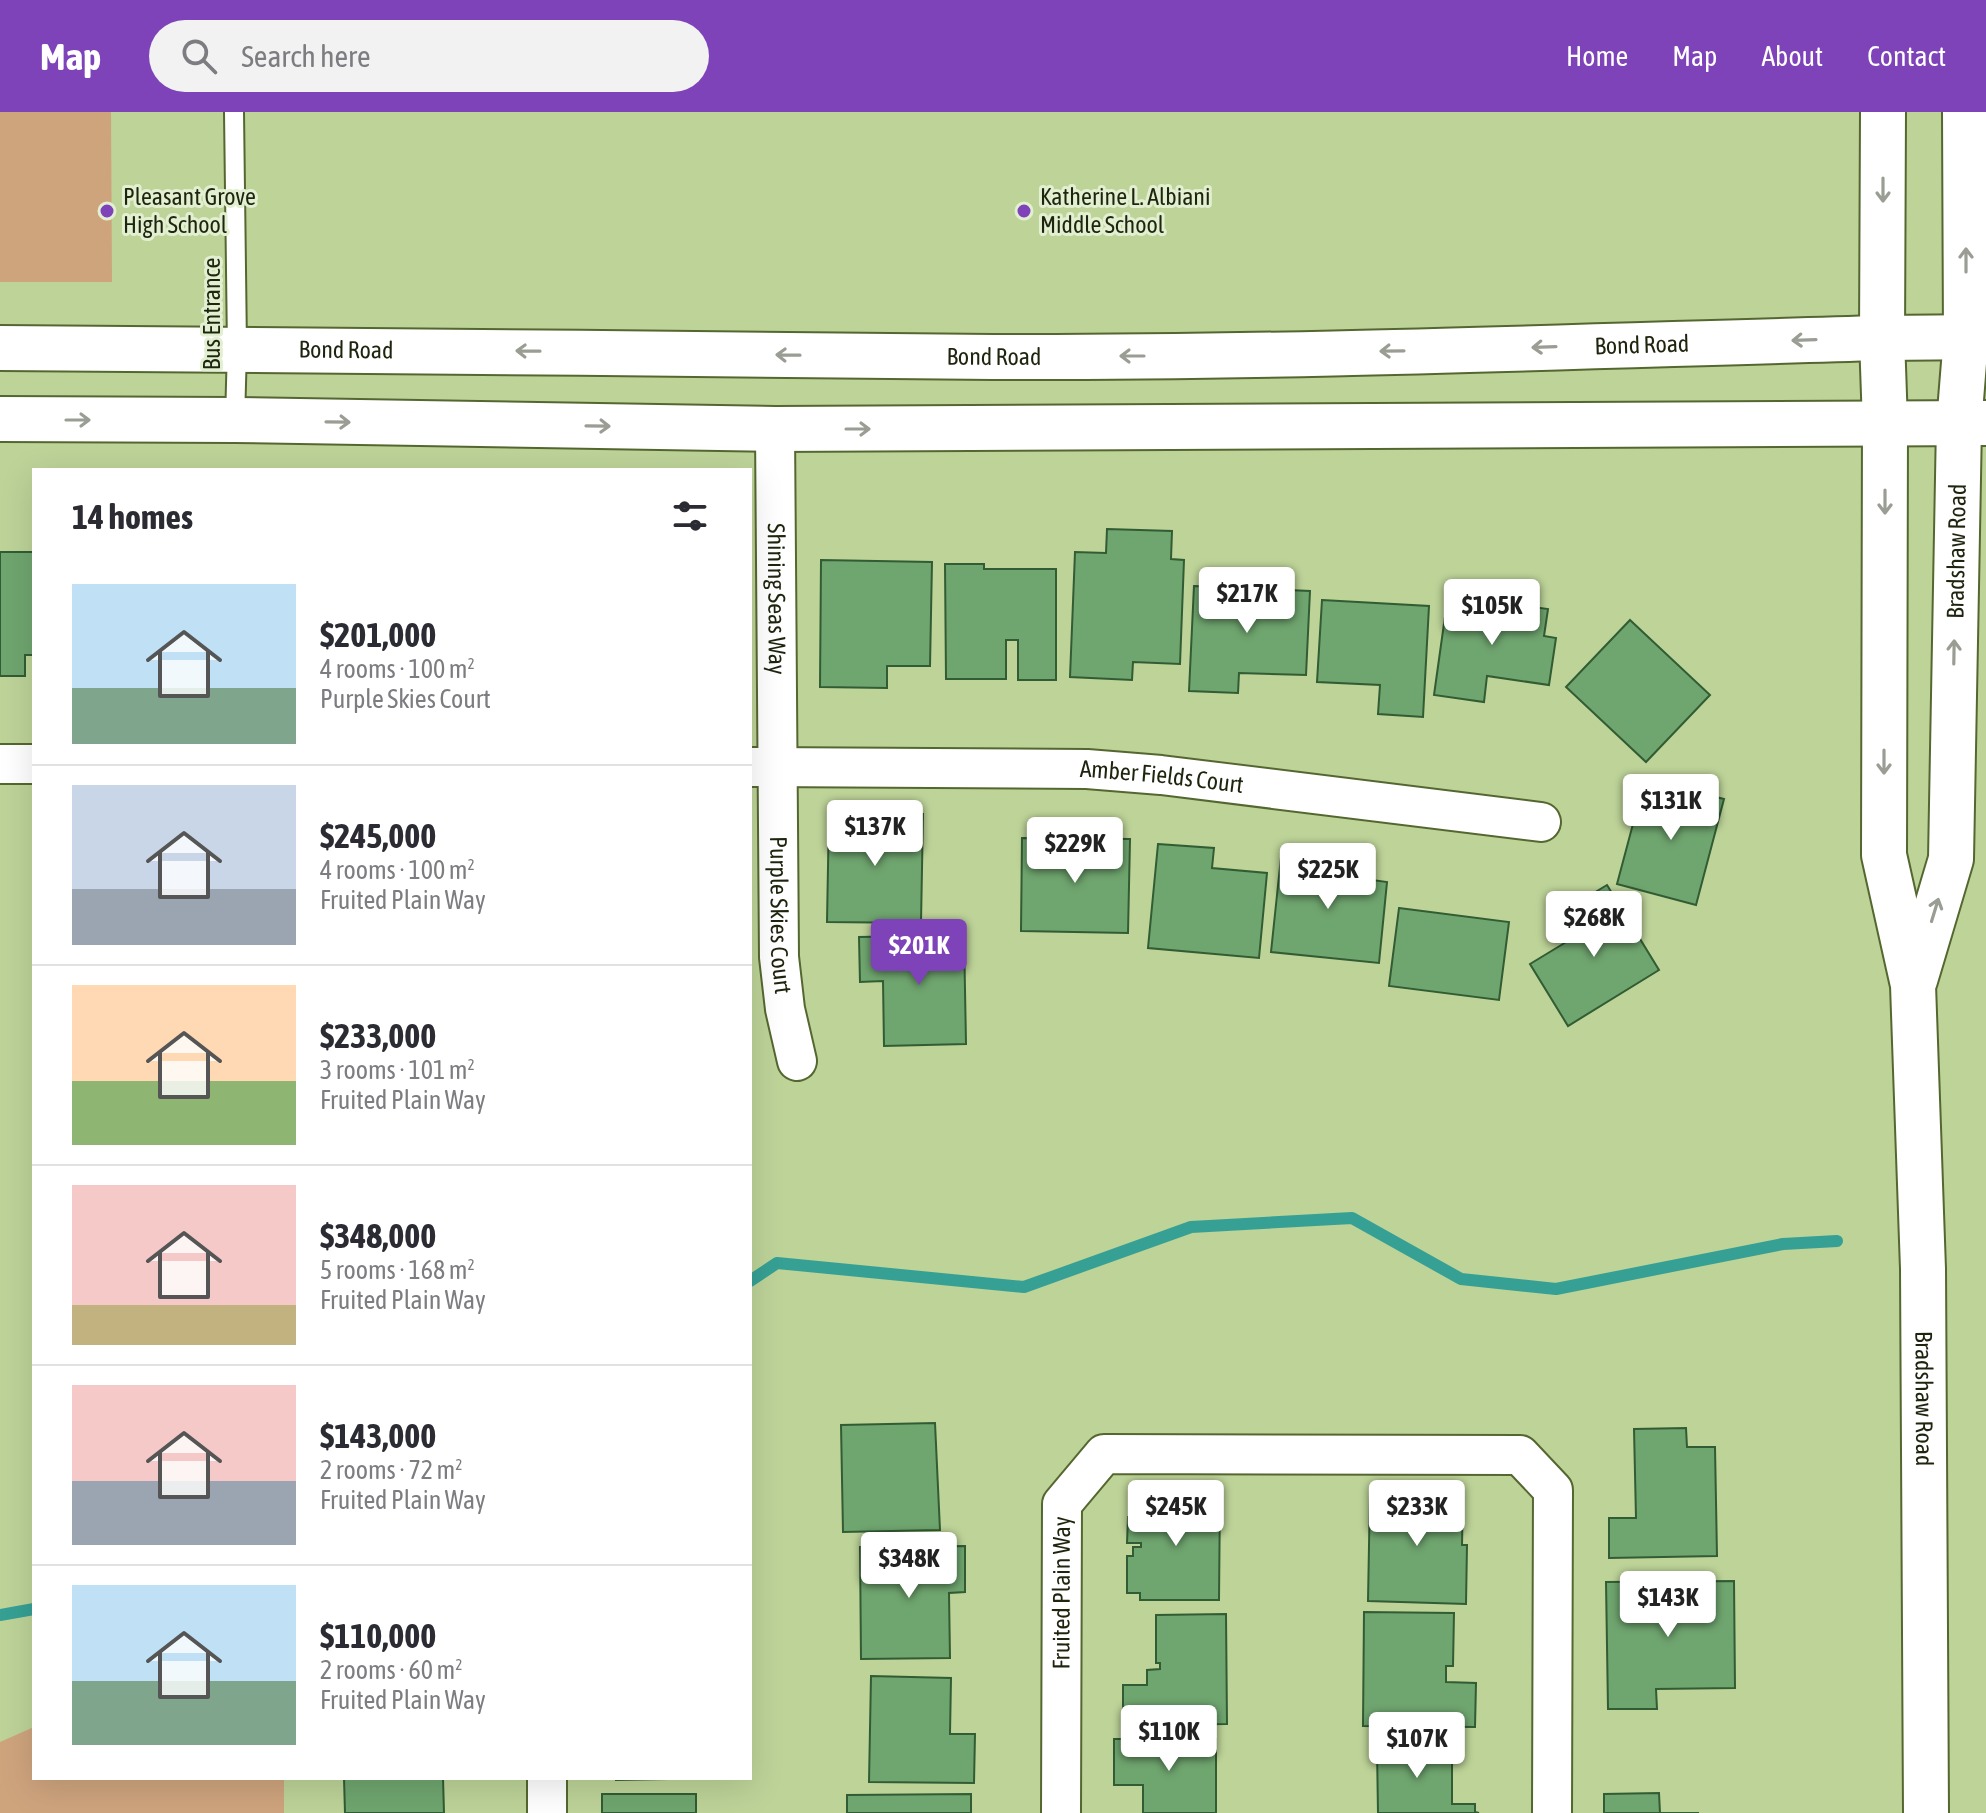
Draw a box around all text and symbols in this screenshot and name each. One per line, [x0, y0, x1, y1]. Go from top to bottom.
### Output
search box [149, 20, 709, 92]
icon: search [177, 34, 221, 78]
text: Map [40, 35, 101, 78]
text: Search here [241, 39, 371, 73]
text: Home [1566, 40, 1628, 72]
text: Map [1672, 40, 1717, 72]
text: About [1761, 40, 1823, 72]
text: Contact [1867, 40, 1946, 72]
one-way arrow [1875, 176, 1891, 203]
place label: Pleasant Grove High School [123, 183, 256, 238]
place label: Katherine L. Albiani Middle School [1040, 183, 1211, 238]
marker: Pleasant Grove High School [98, 202, 116, 220]
marker: Katherine L. Albiani Middle School [1015, 202, 1033, 220]
one-way arrow [1958, 247, 1974, 274]
street label: Bus Entrance [198, 258, 225, 370]
street label: Bond Road [1594, 330, 1690, 359]
one-way arrow [1791, 332, 1818, 347]
street label: Bond Road [298, 336, 394, 364]
one-way arrow [1531, 340, 1558, 355]
street label: Bond Road [946, 343, 1041, 370]
one-way arrow [515, 344, 542, 359]
one-way arrow [1379, 344, 1406, 359]
one-way arrow [775, 347, 802, 362]
one-way arrow [1119, 348, 1146, 364]
one-way arrow [64, 412, 91, 428]
one-way arrow [324, 414, 351, 430]
one-way arrow [584, 419, 611, 434]
one-way arrow [844, 421, 871, 437]
street label: Bradshaw Road [1941, 483, 1971, 619]
one-way arrow [1877, 488, 1893, 515]
icon: filters [668, 494, 712, 538]
text: 14 homes [72, 497, 193, 536]
street label: Shining Seas Way [763, 523, 791, 675]
pin: $217K [1191, 567, 1303, 635]
text: $217K [1217, 578, 1277, 608]
pin: $105K [1436, 579, 1548, 647]
text: $105K [1462, 590, 1522, 620]
text: $201,000 [320, 615, 436, 654]
icon: home [136, 616, 232, 712]
one-way arrow [1947, 639, 1962, 666]
text: 4 rooms · 100 m² [320, 654, 475, 684]
text: Purple Skies Court [320, 684, 491, 714]
one-way arrow [1877, 748, 1892, 775]
street label: Amber Fields Court [1080, 755, 1245, 798]
pin: $131K [1615, 774, 1727, 842]
text: $131K [1641, 785, 1701, 815]
pin: $137K [819, 800, 931, 868]
text: $137K [845, 811, 905, 841]
text: $245,000 [320, 816, 436, 855]
icon: home [136, 817, 232, 913]
pin: $229K [1019, 817, 1131, 885]
text: $229K [1045, 828, 1105, 858]
street label: Purple Skies Court [765, 836, 797, 995]
pin: $225K [1272, 843, 1384, 911]
text: $225K [1298, 854, 1358, 884]
text: 4 rooms · 100 m² [320, 855, 475, 885]
text: Fruited Plain Way [320, 885, 486, 915]
pin: $268K [1538, 891, 1650, 959]
one-way arrow [1928, 898, 1943, 924]
text: $268K [1564, 902, 1624, 932]
pin: $201K [863, 919, 975, 987]
text: $201K [889, 930, 949, 960]
text: $233,000 [320, 1016, 436, 1055]
icon: home [136, 1017, 232, 1113]
text: 3 rooms · 101 m² [320, 1055, 475, 1085]
text: Fruited Plain Way [320, 1085, 486, 1115]
text: $348,000 [320, 1216, 436, 1255]
icon: home [136, 1217, 232, 1313]
text: 5 rooms · 168 m² [320, 1255, 475, 1285]
text: Fruited Plain Way [320, 1285, 486, 1315]
street label: Bradshaw Road [1910, 1331, 1938, 1466]
text: $143,000 [320, 1416, 436, 1455]
icon: home [136, 1417, 232, 1513]
text: 2 rooms · 72 m² [320, 1455, 462, 1485]
pin: $245K [1120, 1480, 1232, 1548]
pin: $233K [1361, 1480, 1473, 1548]
text: Fruited Plain Way [320, 1485, 486, 1515]
text: $245K [1146, 1491, 1206, 1521]
text: $233K [1387, 1491, 1447, 1521]
street label: Fruited Plain Way [1047, 1516, 1075, 1670]
pin: $348K [853, 1532, 965, 1600]
text: $348K [879, 1543, 939, 1573]
pin: $143K [1612, 1571, 1724, 1639]
text: $143K [1638, 1582, 1698, 1612]
text: $110,000 [320, 1616, 436, 1655]
icon: home [136, 1617, 232, 1713]
text: 2 rooms · 60 m² [320, 1655, 462, 1685]
text: Fruited Plain Way [320, 1685, 486, 1715]
pin: $110K [1113, 1705, 1225, 1773]
pin: $107K [1361, 1712, 1473, 1780]
text: $110K [1139, 1716, 1199, 1746]
text: $107K [1387, 1723, 1447, 1753]

